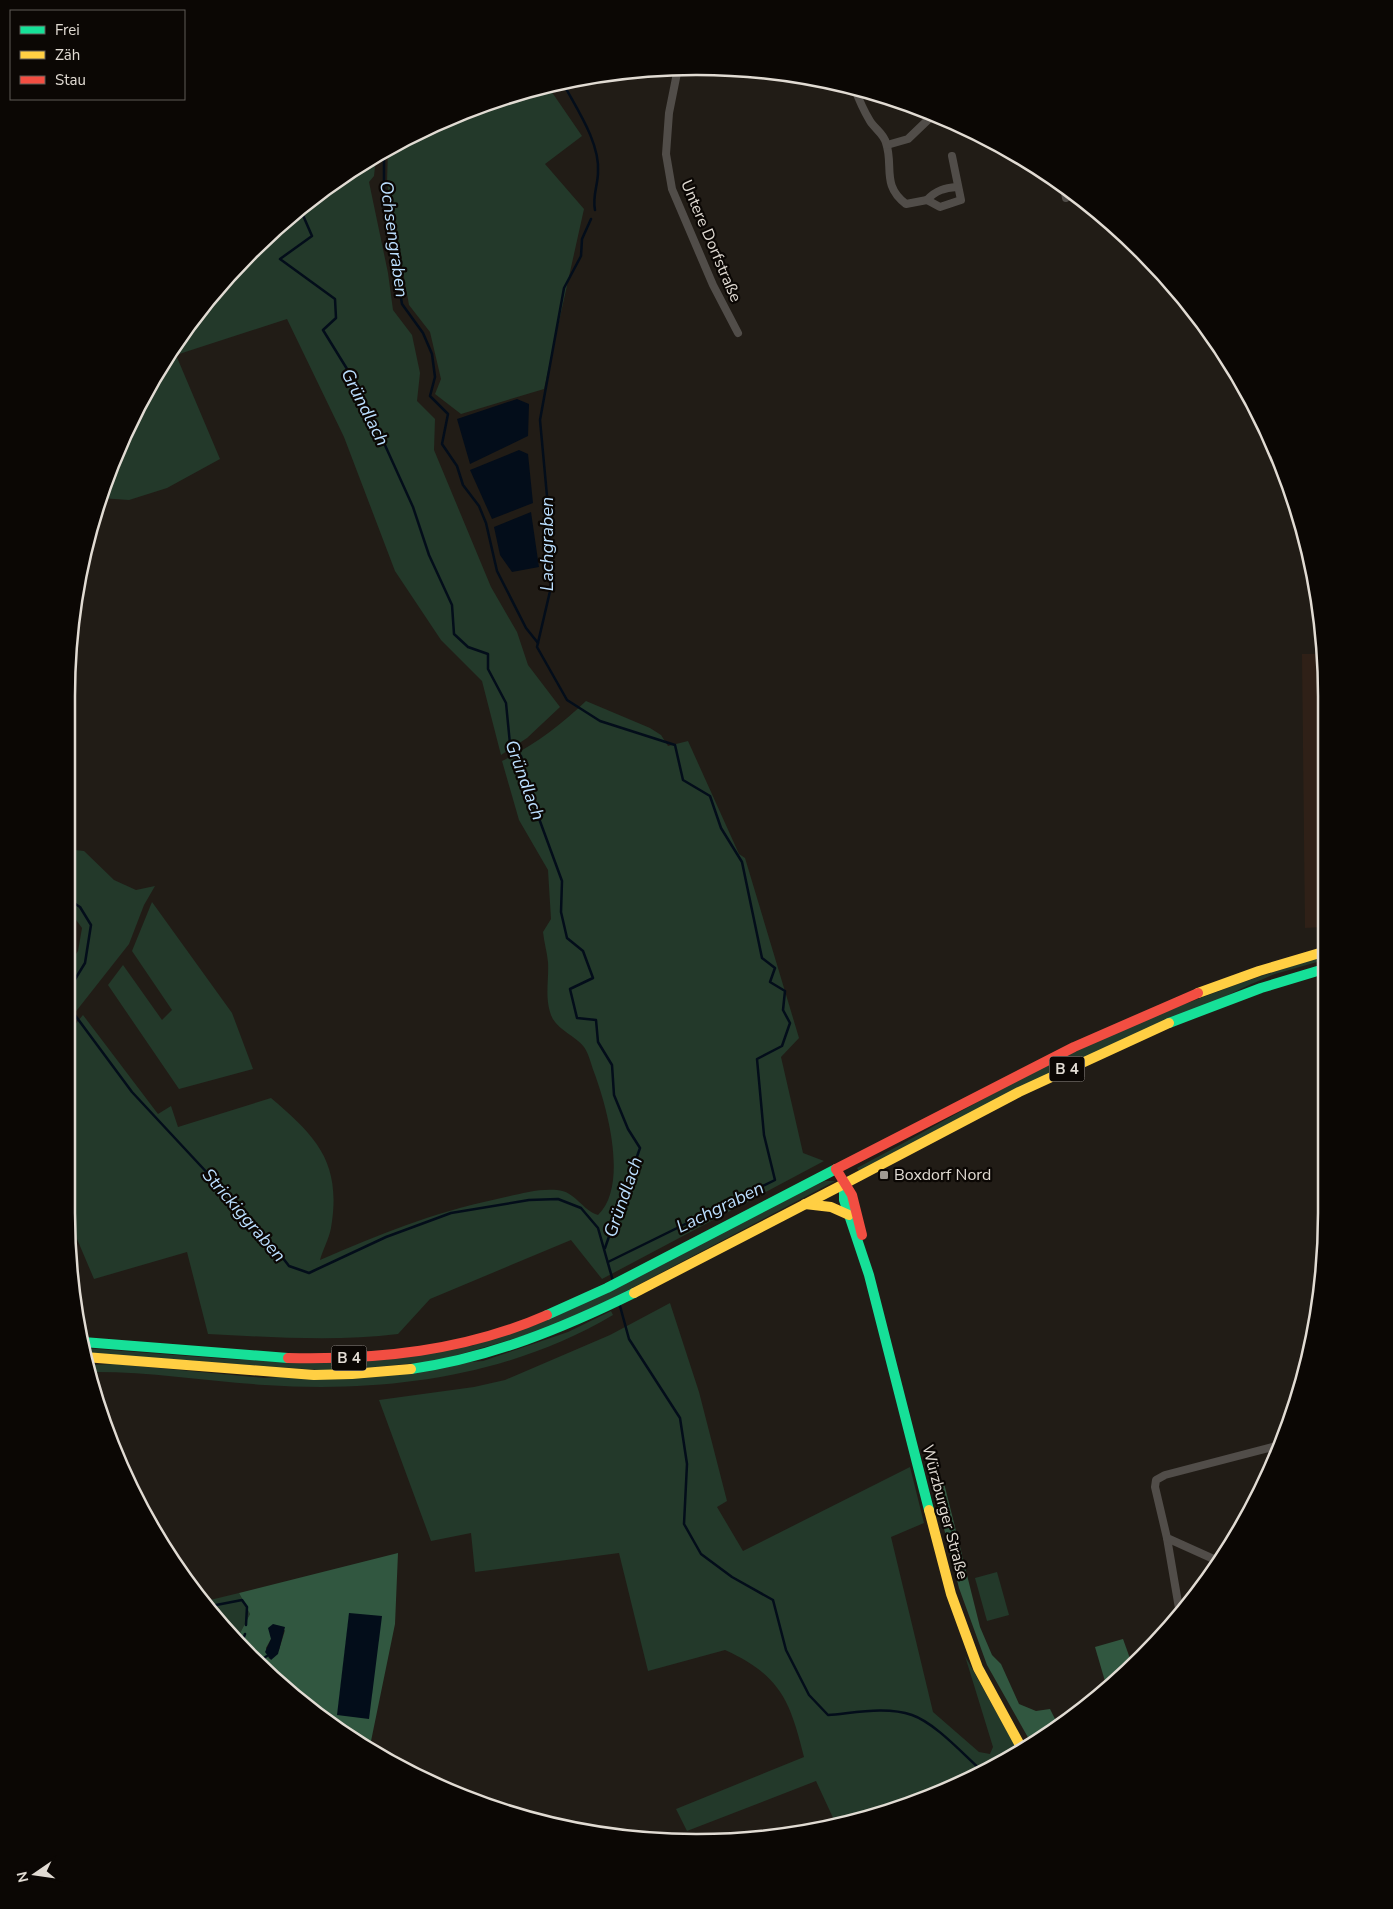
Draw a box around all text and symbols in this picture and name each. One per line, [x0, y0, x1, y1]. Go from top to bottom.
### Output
legend [10, 10, 185, 100]
text: Frei [55, 20, 80, 40]
text: Zäh [55, 45, 80, 65]
text: Stau [55, 70, 86, 90]
street label: Untere Dorfstraße [675, 176, 747, 306]
water label: Ochsengraben [374, 179, 414, 299]
water label: Gründlach [335, 364, 395, 450]
water label: Lachgraben [535, 497, 559, 591]
water label: Gründlach [499, 737, 551, 823]
road number: B 4 [1050, 1056, 1084, 1082]
water label: Gründlach [598, 1153, 648, 1241]
water label: Strickiggraben [197, 1163, 291, 1267]
place label: Boxdorf Nord [894, 1164, 991, 1186]
marker: Boxdorf Nord [878, 1169, 890, 1181]
water label: Lachgraben [672, 1175, 768, 1239]
road number: B 4 [332, 1346, 366, 1370]
street label: Würzburger Straße [916, 1442, 974, 1582]
north arrow [10, 1849, 60, 1899]
text: N [12, 1870, 33, 1884]

